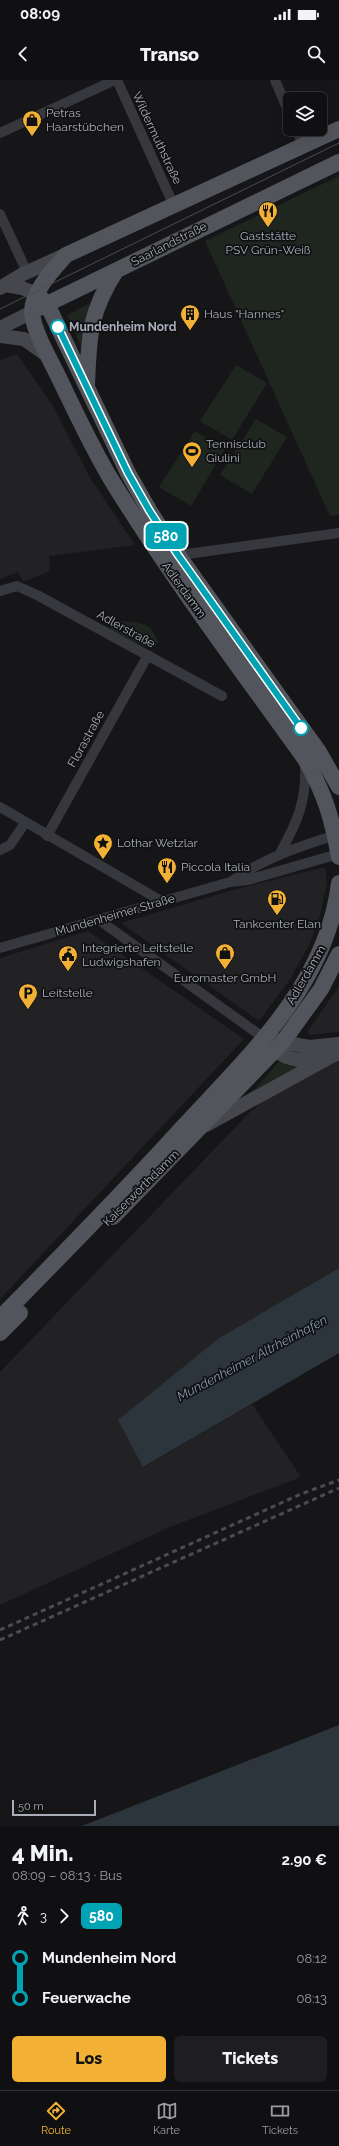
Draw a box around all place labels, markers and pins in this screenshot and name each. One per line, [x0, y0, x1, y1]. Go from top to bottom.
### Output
place label: Petras Haarstübchen [46, 106, 124, 134]
shop icon: Petras Haarstübchen [21, 109, 43, 137]
restaurant icon: Gaststätte PSV Grün-Weiß [257, 200, 279, 228]
place label: Gaststätte PSV Grün-Weiß [226, 229, 311, 257]
building icon: Haus "Hannes" [179, 303, 201, 331]
place label: Haus "Hannes" [204, 307, 284, 321]
marker: Mundenheim Nord [50, 319, 66, 335]
place label: Mundenheim Nord [69, 320, 177, 334]
place label: Tennisclub Giulini [206, 437, 266, 465]
sports icon: Tennisclub Giulini [181, 440, 203, 468]
unlabelled marker [293, 720, 309, 736]
place icon: Lothar Wetzlar [92, 832, 114, 860]
place label: Lothar Wetzlar [117, 836, 199, 850]
restaurant icon: Piccola Italia [156, 856, 178, 884]
place label: Piccola Italia [181, 860, 250, 874]
fuel station icon: Tankcenter Elan [266, 888, 288, 916]
place label: Tankcenter Elan [233, 917, 321, 931]
place label: Integrierte Leitstelle Ludwigshafen [82, 941, 193, 969]
shop icon: Euromaster GmbH [214, 942, 236, 970]
public building icon: Integrierte Leitstelle Ludwigshafen [57, 944, 79, 972]
place label: Euromaster GmbH [174, 971, 276, 985]
parking icon: Leitstelle [17, 982, 39, 1010]
place label: Leitstelle [42, 986, 93, 1000]

